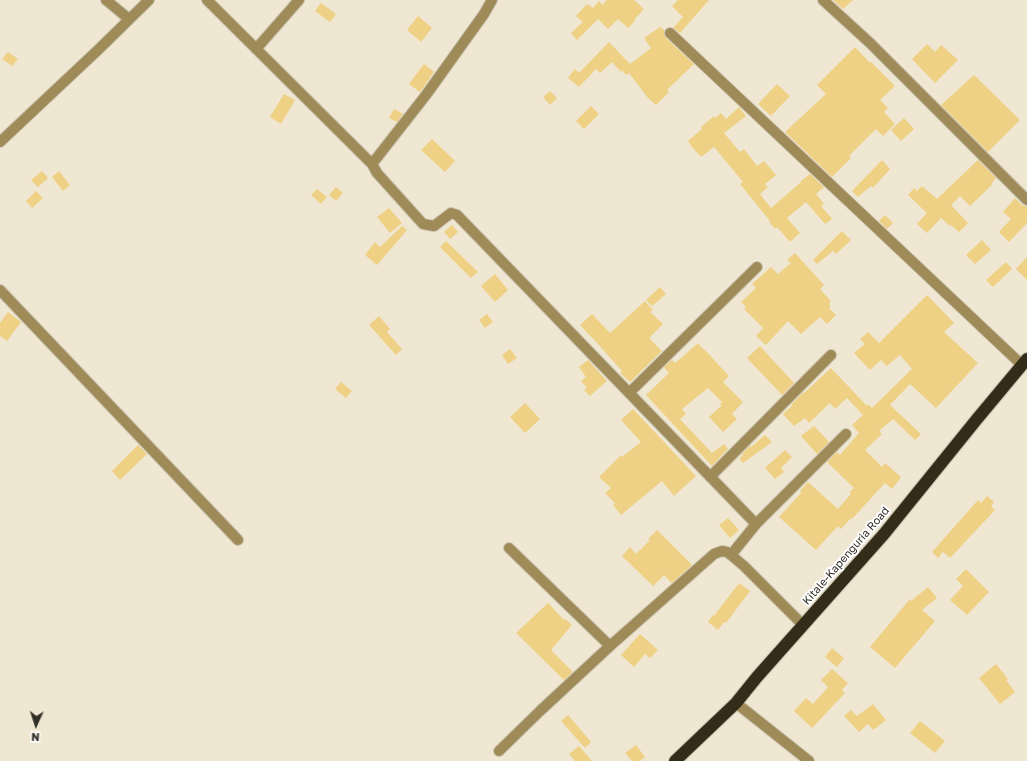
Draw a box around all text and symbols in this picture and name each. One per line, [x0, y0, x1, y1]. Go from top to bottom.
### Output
street label: Kitale-Kapenguria Road [800, 504, 892, 608]
north arrow [16, 705, 56, 745]
text: N [31, 731, 40, 744]

